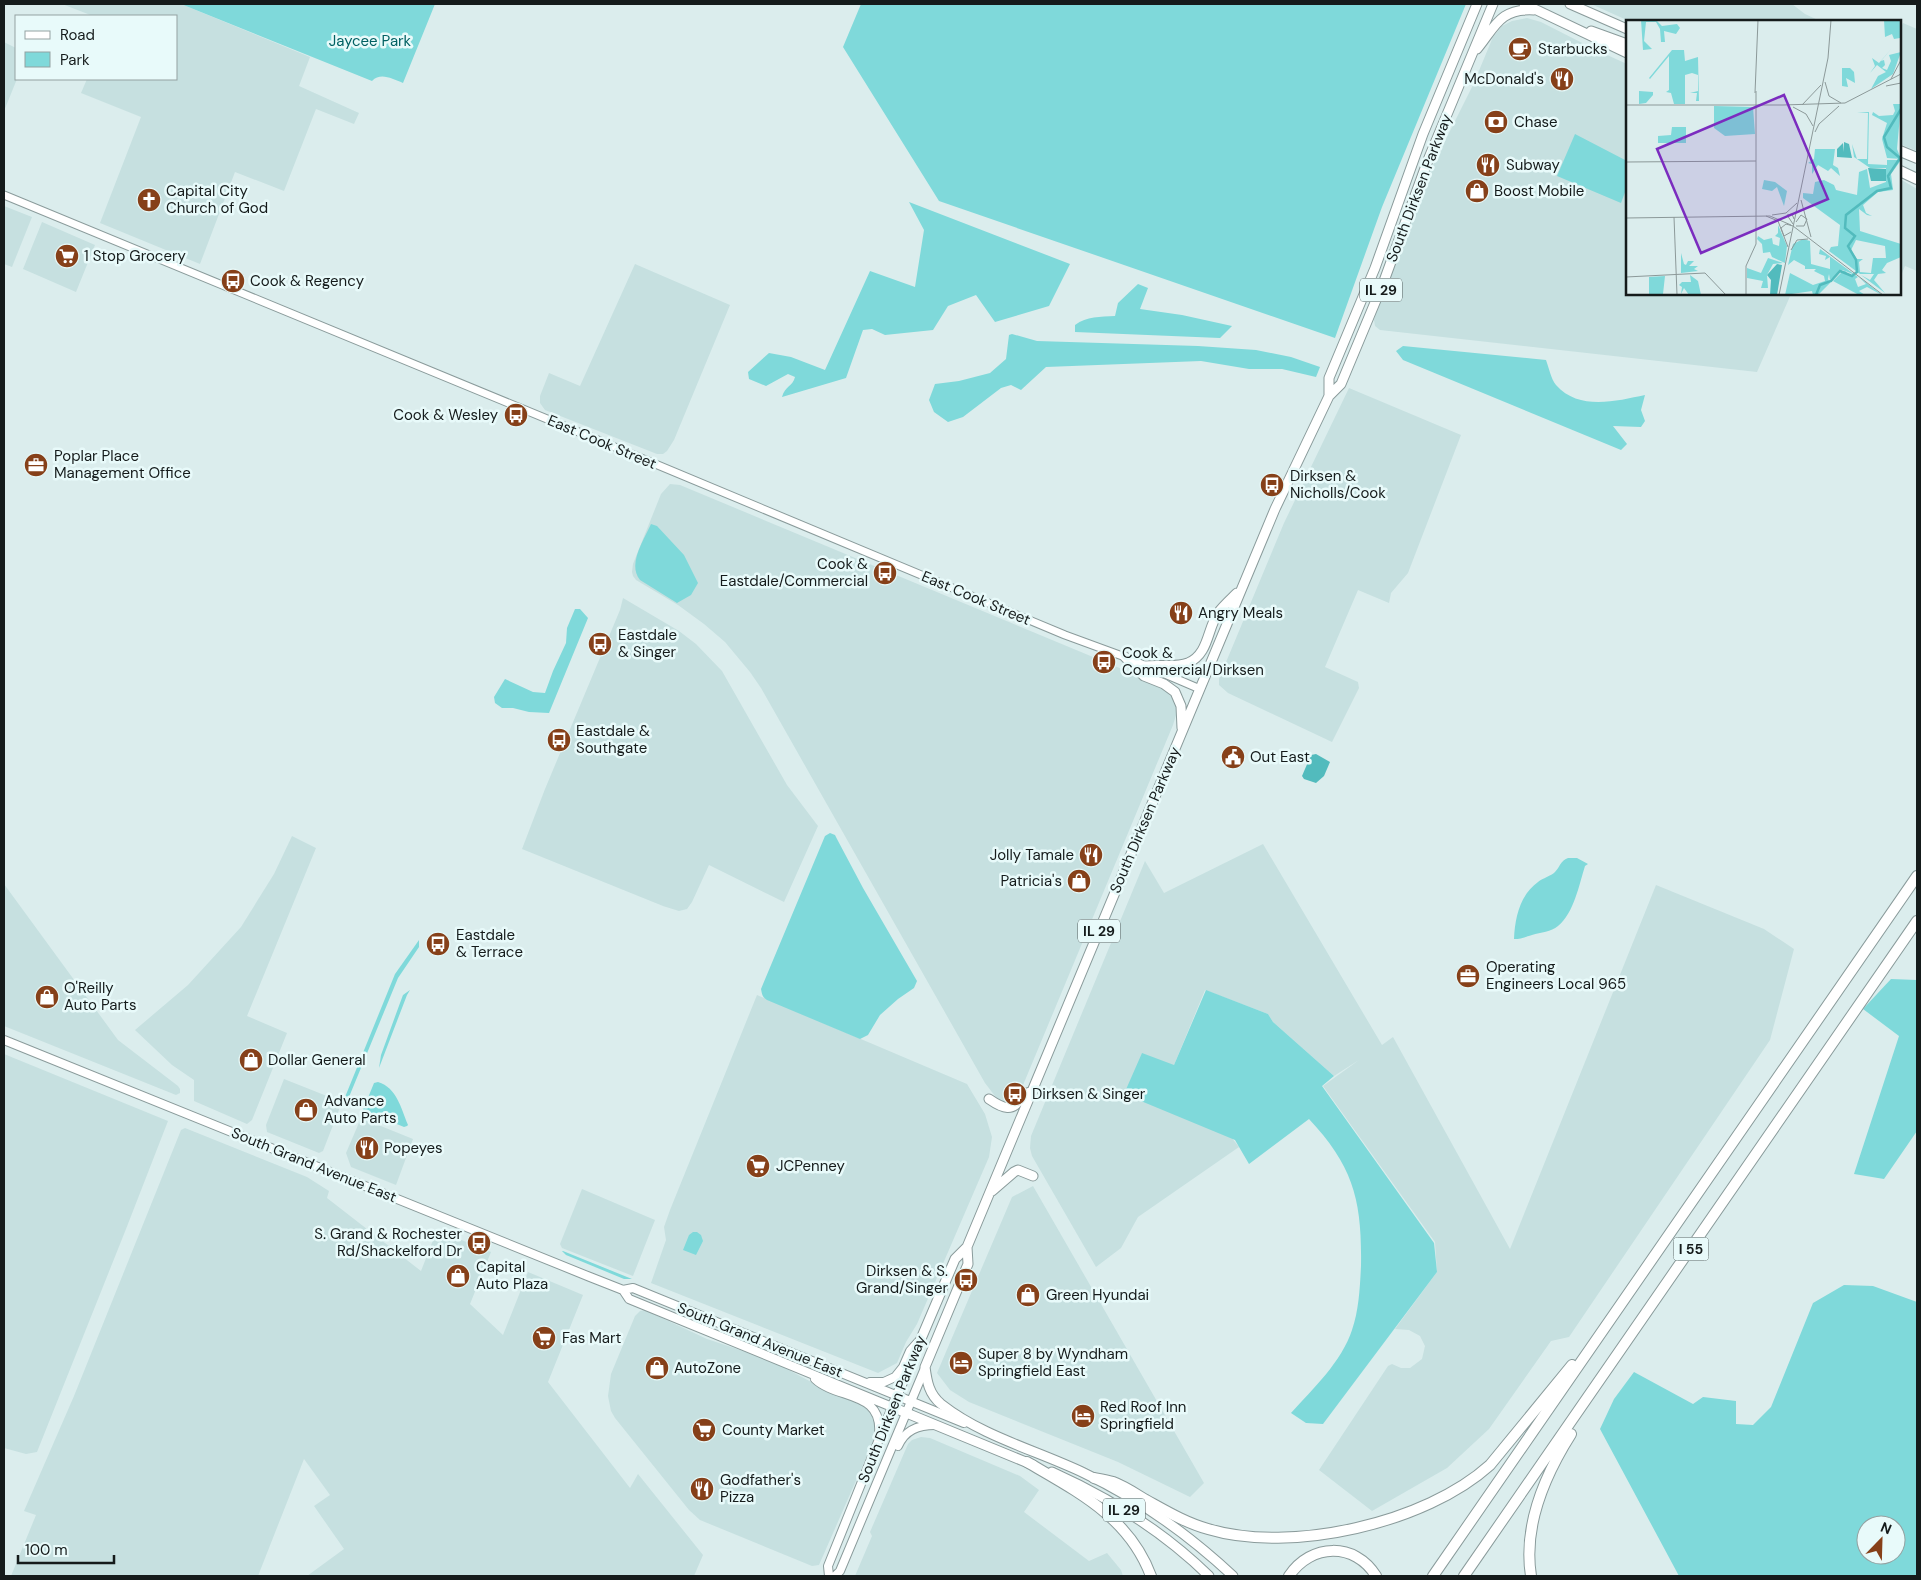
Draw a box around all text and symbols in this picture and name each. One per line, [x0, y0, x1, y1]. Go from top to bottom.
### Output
legend [15, 15, 178, 80]
inset map [1626, 20, 1901, 295]
text: Road [60, 25, 95, 45]
park label: Jaycee Park [329, 31, 412, 51]
cafe icon: Starbucks [1507, 36, 1533, 62]
place label: Starbucks [1538, 39, 1608, 59]
text: Park [60, 50, 90, 70]
restaurant icon: McDonald's [1549, 66, 1575, 92]
place label: McDonald's [1464, 69, 1544, 89]
bank icon: Chase [1483, 109, 1509, 135]
street label: South Dirksen Parkway [1382, 111, 1457, 265]
place label: Chase [1514, 112, 1558, 132]
restaurant icon: Subway [1475, 152, 1501, 178]
place label: Subway [1506, 155, 1561, 175]
shop icon: Boost Mobile [1464, 178, 1490, 204]
place label: Capital City Church of God [166, 181, 268, 218]
place label: Boost Mobile [1494, 181, 1584, 201]
church icon: Capital City Church of God [136, 187, 162, 213]
supermarket icon: 1 Stop Grocery [54, 243, 80, 269]
place label: 1 Stop Grocery [84, 246, 186, 266]
bus stop icon: Cook & Regency [220, 268, 246, 294]
place label: Cook & Regency [250, 271, 365, 291]
road number: IL 29 [1360, 278, 1402, 302]
bus stop icon: Cook & Wesley [503, 402, 529, 428]
place label: Cook & Wesley [393, 405, 499, 425]
street label: East Cook Street [545, 410, 660, 474]
place label: Poplar Place Management Office [54, 446, 191, 483]
office icon: Poplar Place Management Office [23, 452, 49, 478]
place label: Dirksen & Nicholls/Cook [1290, 466, 1386, 503]
bus stop icon: Dirksen & Nicholls/Cook [1259, 472, 1285, 498]
place label: Cook & Eastdale/Commercial [720, 554, 868, 591]
bus stop icon: Cook & Eastdale/Commercial [872, 560, 898, 586]
street label: East Cook Street [919, 566, 1034, 630]
restaurant icon: Angry Meals [1168, 600, 1194, 626]
place label: Angry Meals [1198, 603, 1283, 623]
place label: Eastdale & Singer [618, 625, 677, 662]
bus stop icon: Eastdale & Singer [587, 631, 613, 657]
place label: Cook & Commercial/Dirksen [1122, 643, 1264, 680]
bus stop icon: Cook & Commercial/Dirksen [1091, 649, 1117, 675]
place label: Eastdale & Southgate [576, 721, 650, 758]
bus stop icon: Eastdale & Southgate [546, 727, 572, 753]
street label: South Dirksen Parkway [1105, 743, 1185, 896]
public building icon: Out East [1220, 744, 1246, 770]
place label: Out East [1250, 747, 1310, 767]
restaurant icon: Jolly Tamale [1078, 842, 1104, 868]
place label: Jolly Tamale [990, 845, 1074, 865]
shop icon: Patricia's [1066, 868, 1092, 894]
place label: Patricia's [1000, 871, 1062, 891]
road number: IL 29 [1078, 919, 1120, 942]
place label: Eastdale & Terrace [456, 925, 523, 962]
bus stop icon: Eastdale & Terrace [425, 931, 451, 957]
place label: Operating Engineers Local 965 [1486, 957, 1626, 994]
office icon: Operating Engineers Local 965 [1455, 963, 1481, 989]
place label: O'Reilly Auto Parts [64, 978, 136, 1015]
shop icon: O'Reilly Auto Parts [34, 984, 60, 1010]
shop icon: Dollar General [238, 1047, 264, 1073]
place label: Dollar General [268, 1050, 366, 1070]
bus stop icon: Dirksen & Singer [1002, 1081, 1028, 1107]
place label: Dirksen & Singer [1032, 1084, 1146, 1104]
place label: Advance Auto Parts [324, 1091, 396, 1128]
shop icon: Advance Auto Parts [293, 1097, 319, 1123]
street label: South Grand Avenue East [228, 1123, 400, 1207]
restaurant icon: Popeyes [354, 1135, 380, 1161]
place label: Popeyes [384, 1138, 442, 1158]
supermarket icon: JCPenney [745, 1153, 771, 1179]
place label: JCPenney [776, 1156, 845, 1176]
place label: S. Grand & Rochester Rd/Shackelford Dr [314, 1224, 462, 1261]
bus stop icon: S. Grand & Rochester Rd/Shackelford Dr [466, 1230, 492, 1256]
road number: I 55 [1674, 1238, 1708, 1260]
place label: Capital Auto Plaza [476, 1257, 548, 1294]
place label: Dirksen & S. Grand/Singer [856, 1261, 948, 1298]
shop icon: Capital Auto Plaza [445, 1263, 471, 1289]
bus stop icon: Dirksen & S. Grand/Singer [953, 1267, 979, 1293]
shop icon: Green Hyundai [1015, 1282, 1041, 1308]
place label: Green Hyundai [1046, 1285, 1149, 1305]
street label: South Grand Avenue East [674, 1298, 846, 1382]
supermarket icon: Fas Mart [531, 1325, 557, 1351]
place label: Fas Mart [562, 1328, 622, 1348]
street label: South Dirksen Parkway [853, 1332, 931, 1486]
place label: Super 8 by Wyndham Springfield East [978, 1344, 1128, 1381]
hotel icon: Super 8 by Wyndham Springfield East [948, 1350, 974, 1376]
shop icon: AutoZone [644, 1355, 670, 1381]
place label: AutoZone [674, 1358, 741, 1378]
place label: Red Roof Inn Springfield [1100, 1397, 1186, 1434]
hotel icon: Red Roof Inn Springfield [1070, 1403, 1096, 1429]
supermarket icon: County Market [691, 1417, 717, 1443]
place label: County Market [722, 1420, 825, 1440]
place label: Godfather's Pizza [720, 1470, 801, 1507]
restaurant icon: Godfather's Pizza [689, 1476, 715, 1502]
road number: IL 29 [1103, 1498, 1145, 1522]
north arrow [1856, 1515, 1906, 1565]
text: N [1878, 1518, 1894, 1538]
scale bar [18, 1532, 114, 1564]
text: 100 m [25, 1540, 68, 1560]

